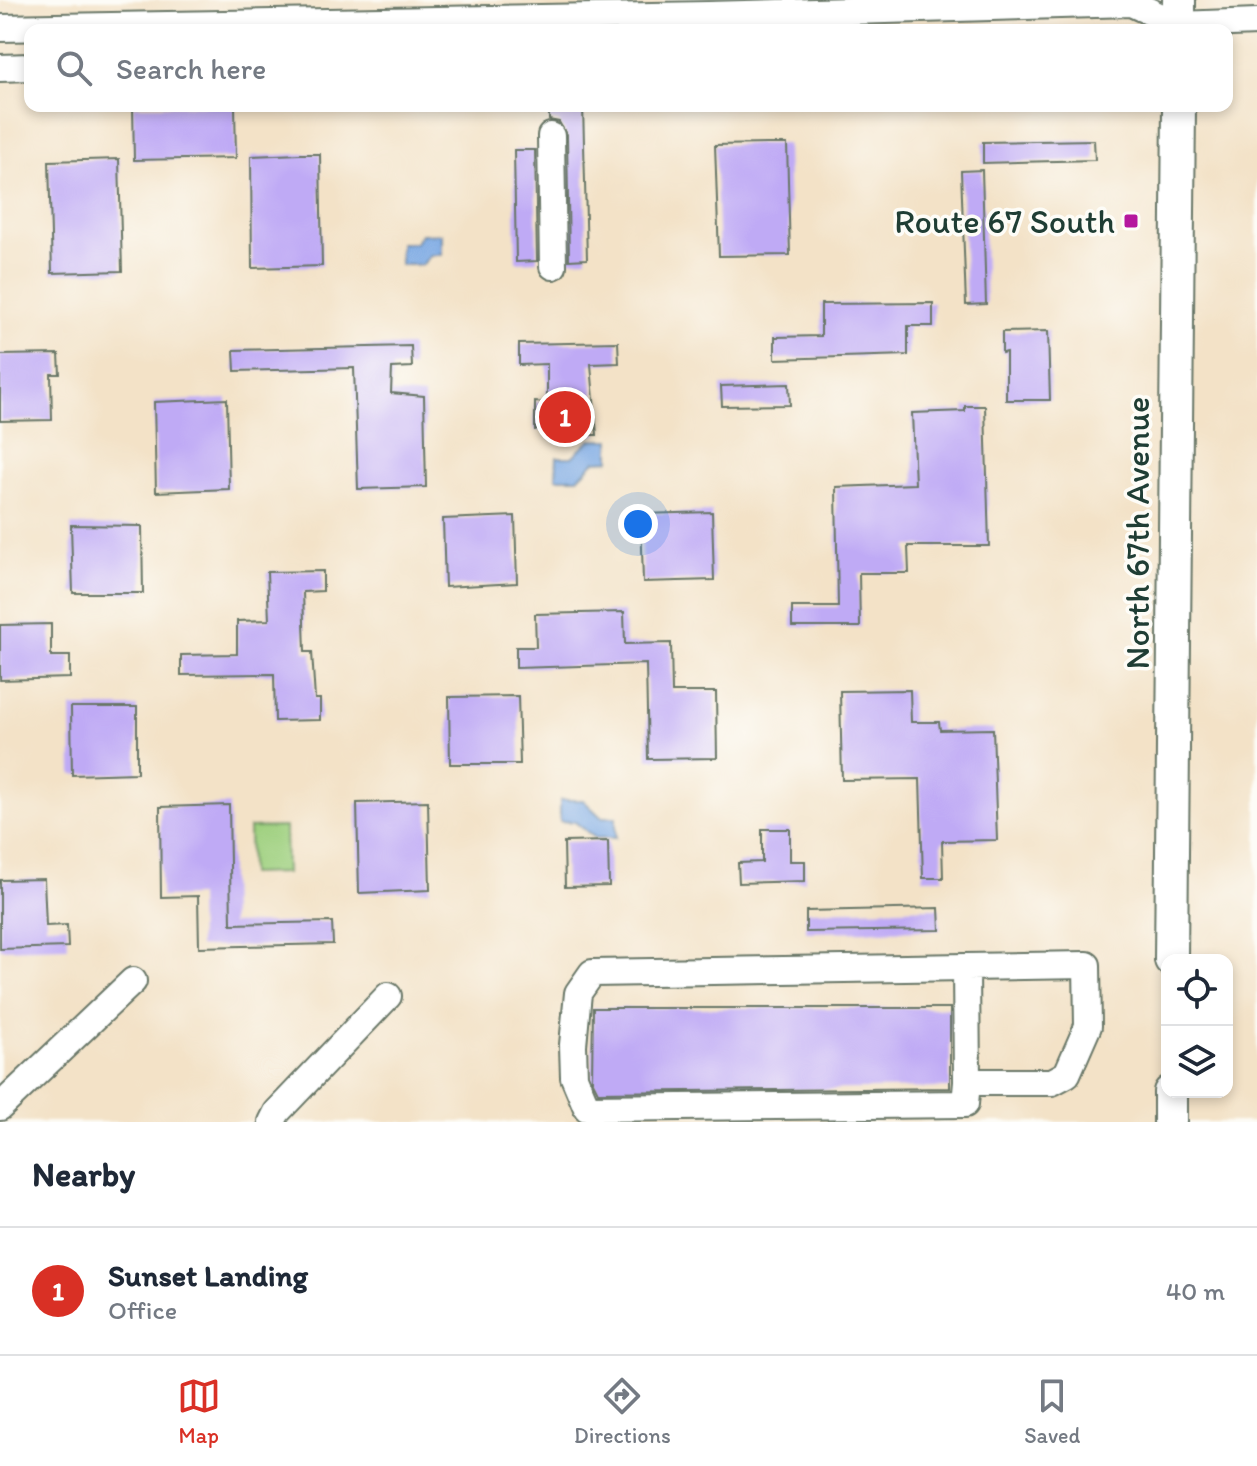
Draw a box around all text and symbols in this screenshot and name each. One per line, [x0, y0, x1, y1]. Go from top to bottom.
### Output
search box [24, 24, 1233, 112]
icon: search [52, 46, 96, 90]
text: Search here [116, 50, 266, 87]
place label: Route 67 South [894, 201, 1115, 242]
marker: Route 67 South [1122, 212, 1140, 230]
pin: 1 [539, 387, 591, 447]
street label: North 67th Avenue [1117, 397, 1158, 669]
your location [618, 504, 658, 544]
map controls [1161, 954, 1233, 1098]
button: locate [1161, 954, 1233, 1026]
button: layers [1161, 1026, 1233, 1098]
text: Nearby [32, 1154, 135, 1195]
text: Sunset Landing [108, 1257, 308, 1294]
text: 1 [52, 1275, 64, 1307]
text: 40 m [1166, 1275, 1225, 1307]
text: Office [108, 1294, 177, 1326]
tab: Map [177, 1374, 221, 1449]
tab: Directions [574, 1374, 671, 1449]
tab: Saved [1024, 1374, 1080, 1449]

